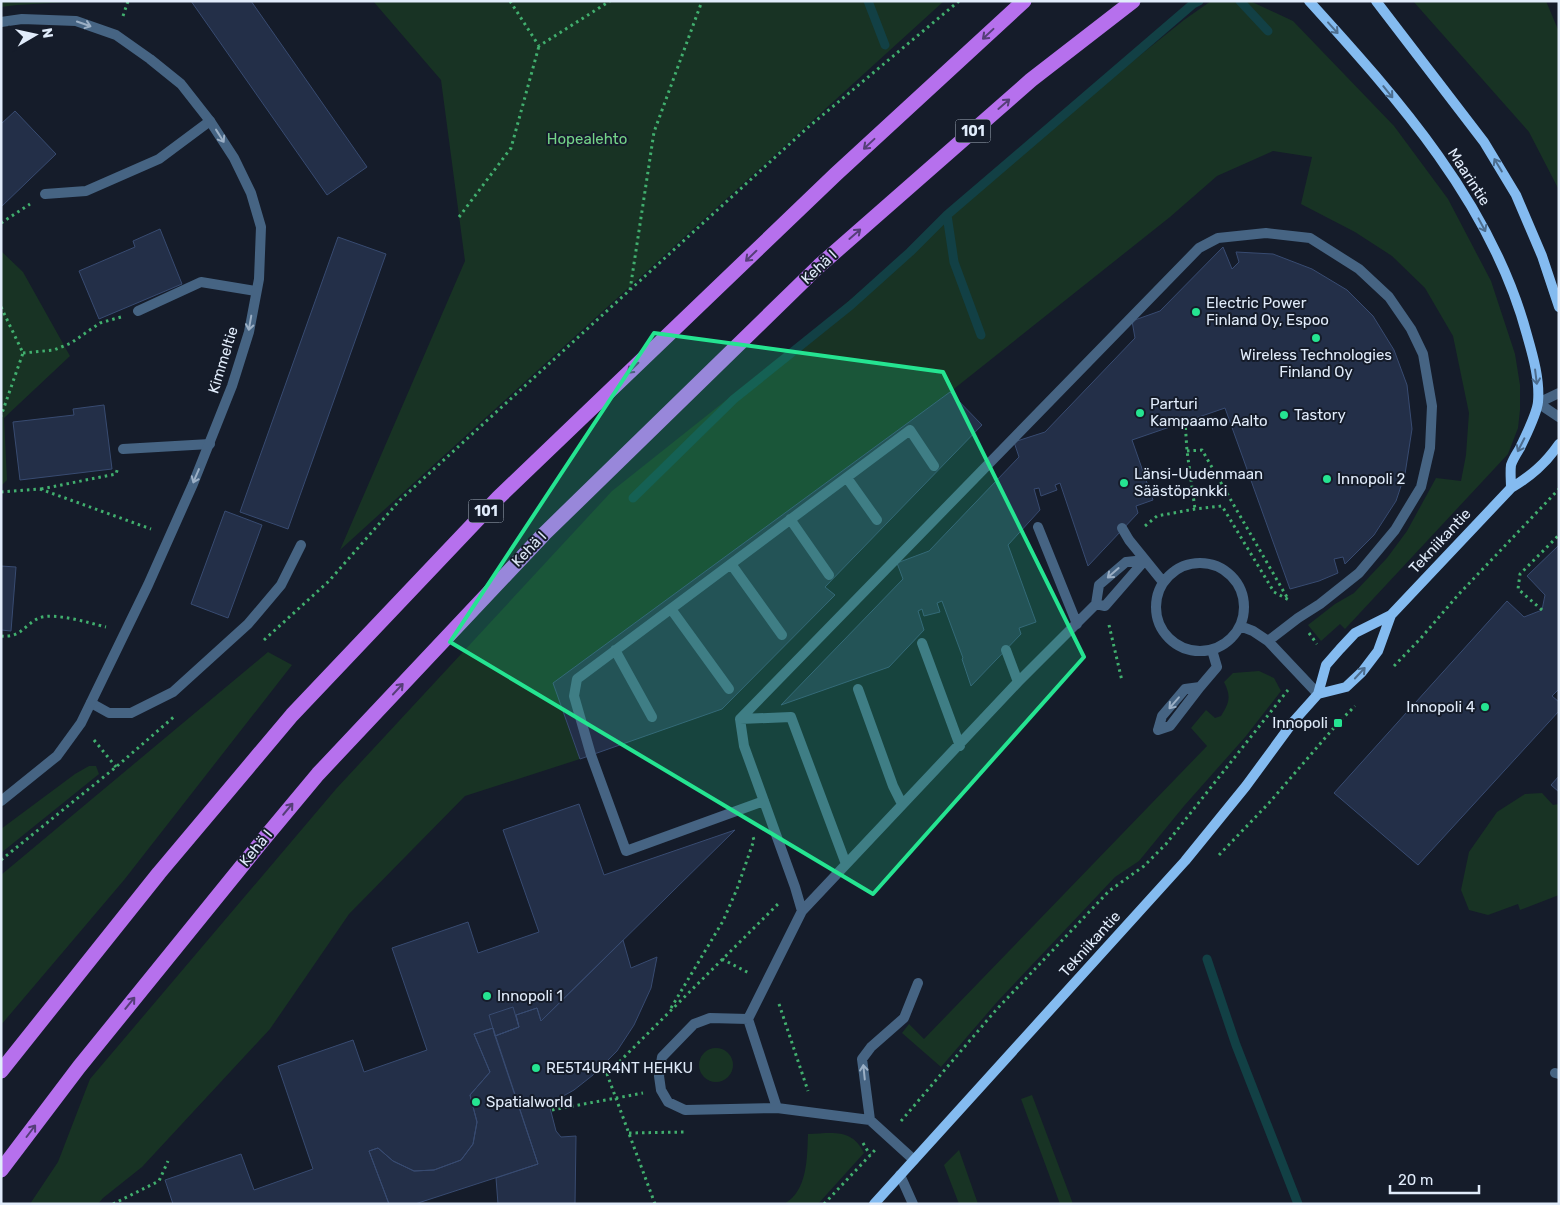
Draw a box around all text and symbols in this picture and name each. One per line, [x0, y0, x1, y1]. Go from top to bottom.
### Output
north arrow [10, 10, 60, 60]
one-way arrow [76, 20, 92, 30]
one-way arrow [1327, 21, 1339, 34]
text: N [38, 27, 57, 39]
one-way arrow [982, 28, 994, 40]
one-way arrow [1383, 85, 1394, 98]
one-way arrow [997, 99, 1010, 110]
road number: 101 [956, 120, 990, 142]
one-way arrow [215, 129, 225, 143]
park label: Hopealehto [547, 130, 627, 148]
one-way arrow [862, 138, 875, 150]
street label: Maarintie [1444, 145, 1494, 209]
one-way arrow [1493, 159, 1503, 173]
one-way arrow [1477, 217, 1487, 232]
one-way arrow [849, 228, 862, 240]
street label: Kehä I [797, 246, 841, 288]
one-way arrow [744, 250, 757, 262]
place label: Electric Power Finland Oy, Espoo [1206, 294, 1329, 329]
marker: Electric Power Finland Oy, Espoo [1190, 306, 1202, 318]
one-way arrow [245, 315, 255, 331]
street label: Kimmeltie [204, 324, 242, 396]
marker: Wireless Technologies Finland Oy [1310, 332, 1322, 344]
place label: Wireless Technologies Finland Oy [1240, 346, 1392, 381]
one-way arrow [627, 362, 640, 374]
one-way arrow [1531, 368, 1541, 384]
place label: Parturi Kampaamo Aalto [1150, 395, 1268, 430]
place label: Tastory [1294, 406, 1346, 424]
marker: Parturi Kampaamo Aalto [1134, 407, 1146, 419]
marker: Tastory [1278, 409, 1290, 421]
one-way arrow [1516, 437, 1525, 452]
place label: Länsi-Uudenmaan Säästöpankki [1134, 465, 1263, 500]
one-way arrow [191, 468, 201, 483]
place label: Innopoli 2 [1337, 470, 1405, 488]
marker: Innopoli 2 [1321, 473, 1333, 485]
marker: Länsi-Uudenmaan Säästöpankki [1118, 477, 1130, 489]
road number: 101 [468, 500, 504, 522]
street label: Tekniikantie [1405, 505, 1475, 577]
street label: Kehä I [508, 528, 550, 570]
one-way arrow [1106, 568, 1119, 579]
one-way arrow [1354, 666, 1366, 679]
one-way arrow [392, 683, 404, 696]
one-way arrow [1168, 696, 1179, 709]
place label: Innopoli 4 [1406, 698, 1475, 716]
marker: Innopoli 4 [1479, 701, 1491, 713]
place label: Innopoli [1272, 714, 1328, 732]
marker: Innopoli [1332, 717, 1344, 729]
one-way arrow [283, 803, 294, 816]
street label: Kehä I [236, 826, 276, 870]
street label: Tekniikantie [1056, 907, 1124, 981]
place label: Innopoli 1 [497, 987, 563, 1005]
marker: Innopoli 1 [481, 990, 493, 1002]
one-way arrow [125, 997, 136, 1010]
place label: RE5T4UR4NT HEHKU [546, 1059, 693, 1077]
marker: RE5T4UR4NT HEHKU [530, 1062, 542, 1074]
one-way arrow [859, 1064, 869, 1080]
place label: Spatialworld [486, 1093, 573, 1111]
marker: Spatialworld [470, 1096, 482, 1108]
one-way arrow [25, 1125, 36, 1138]
scale bar [1390, 1162, 1479, 1194]
text: 20 m [1398, 1171, 1433, 1189]

